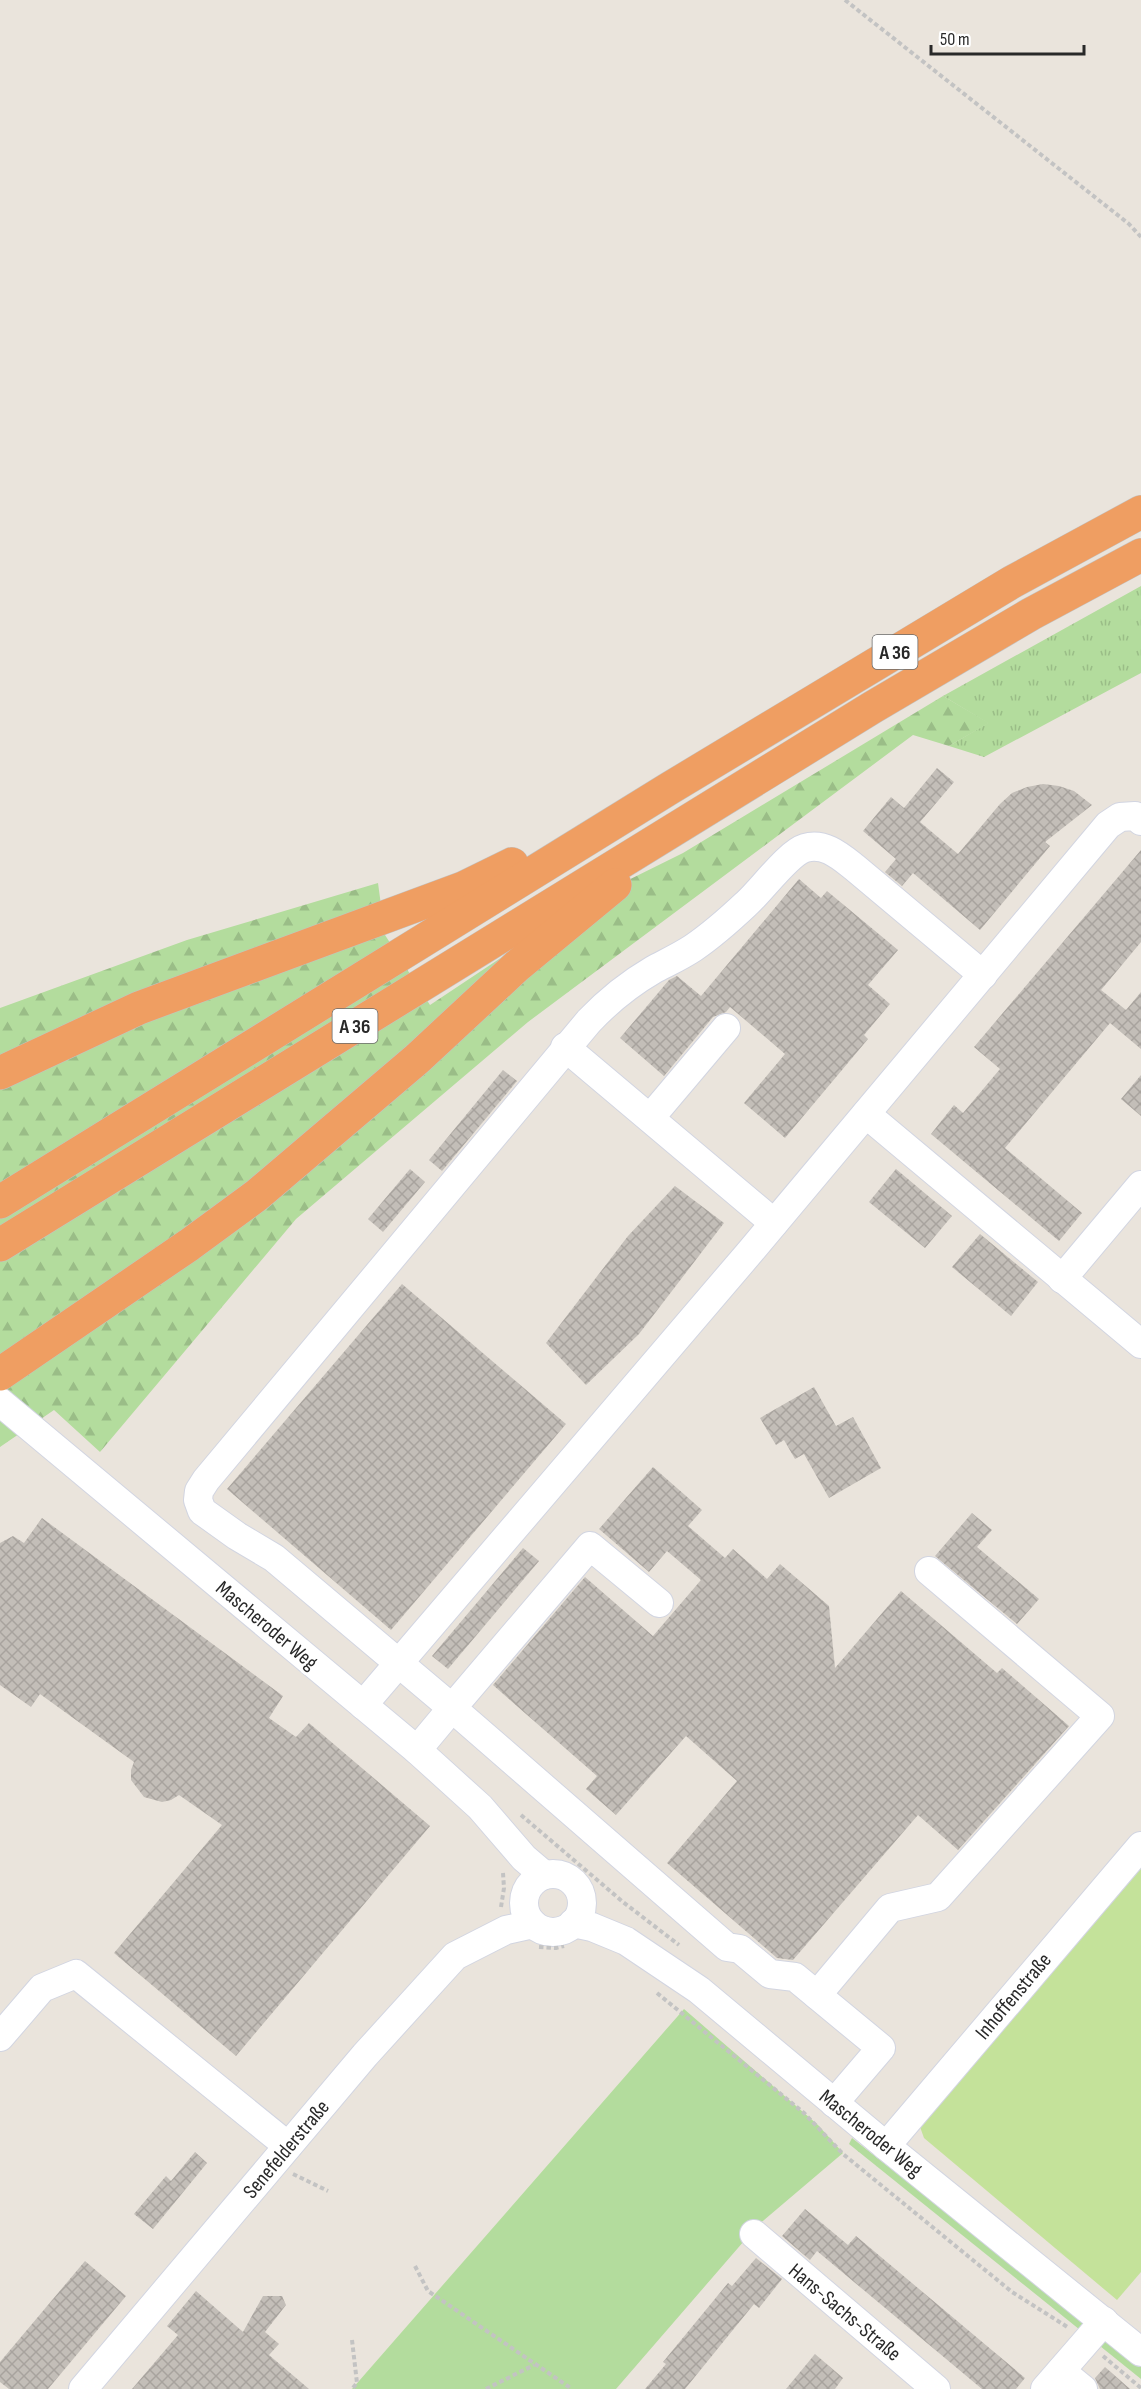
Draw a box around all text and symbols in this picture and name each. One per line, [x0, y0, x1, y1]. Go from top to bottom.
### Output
scale bar [931, 18, 1084, 56]
text: 50 m [940, 29, 970, 50]
road number: A 36 [872, 635, 918, 669]
road number: A 36 [332, 1009, 378, 1043]
street label: Mascheroder Weg [211, 1576, 323, 1675]
street label: Inhoffenstraße [970, 1948, 1057, 2045]
street label: Mascheroder Weg [814, 2084, 927, 2182]
street label: Senefelderstraße [238, 2095, 335, 2204]
street label: Hans-Sachs-Straße [783, 2258, 906, 2367]

